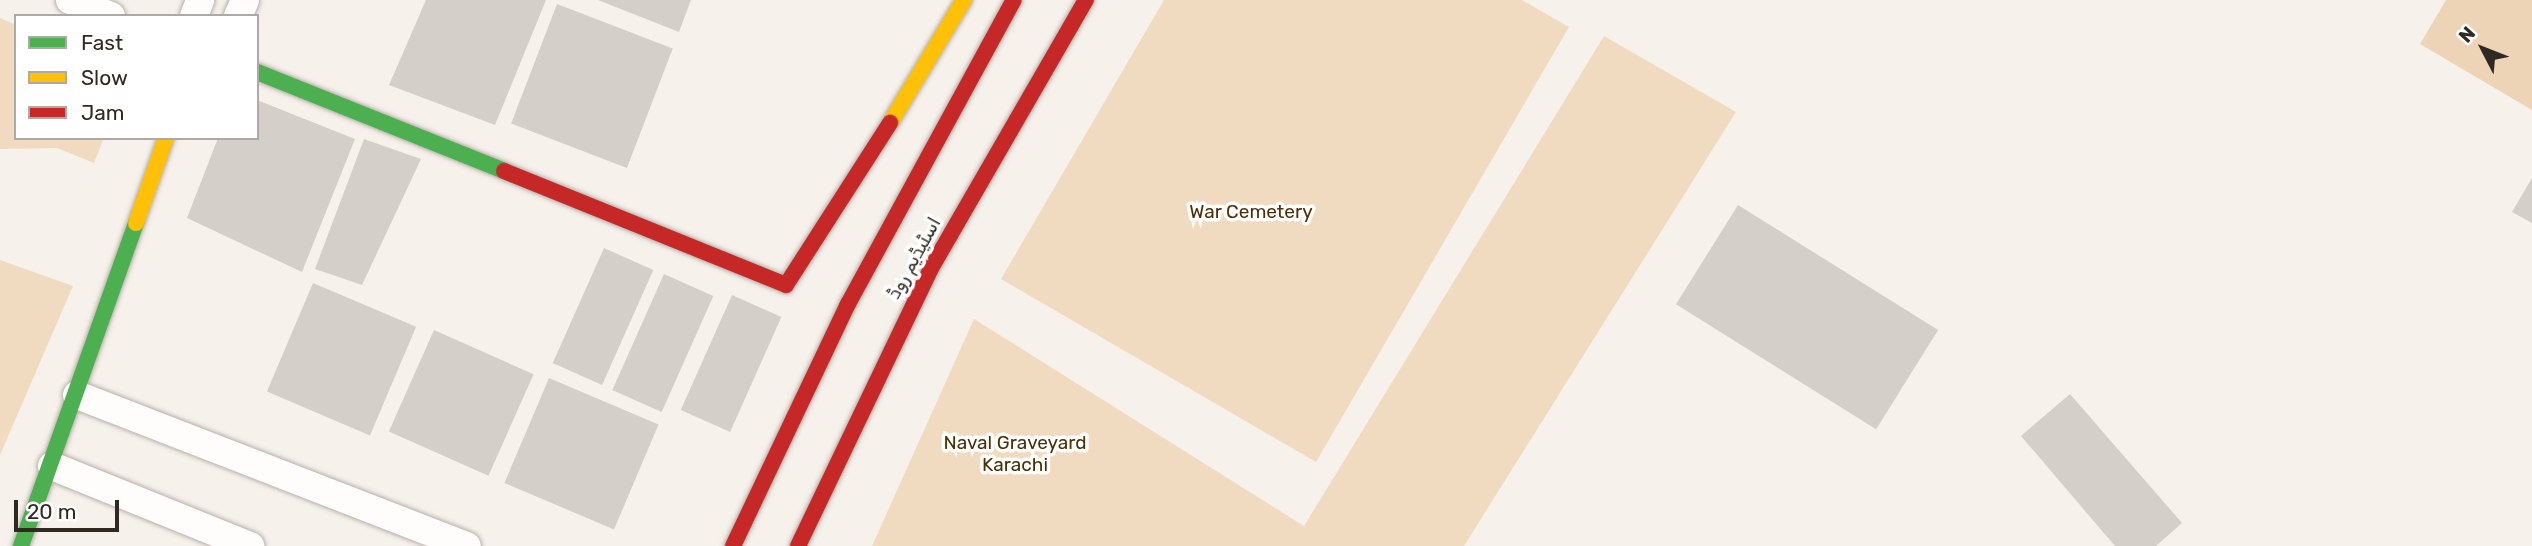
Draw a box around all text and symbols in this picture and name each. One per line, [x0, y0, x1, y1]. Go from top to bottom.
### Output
legend [14, 14, 259, 140]
north arrow [2448, 14, 2518, 84]
text: N [2454, 22, 2480, 47]
text: Fast [81, 30, 123, 55]
text: Slow [81, 65, 128, 90]
text: Jam [81, 100, 125, 125]
park label: War Cemetery [1189, 201, 1313, 223]
street label: اسٹیڈیم روڈ [882, 213, 946, 303]
park label: Naval Graveyard Karachi [943, 432, 1087, 476]
scale bar [18, 486, 122, 530]
text: 20 m [27, 499, 76, 524]

